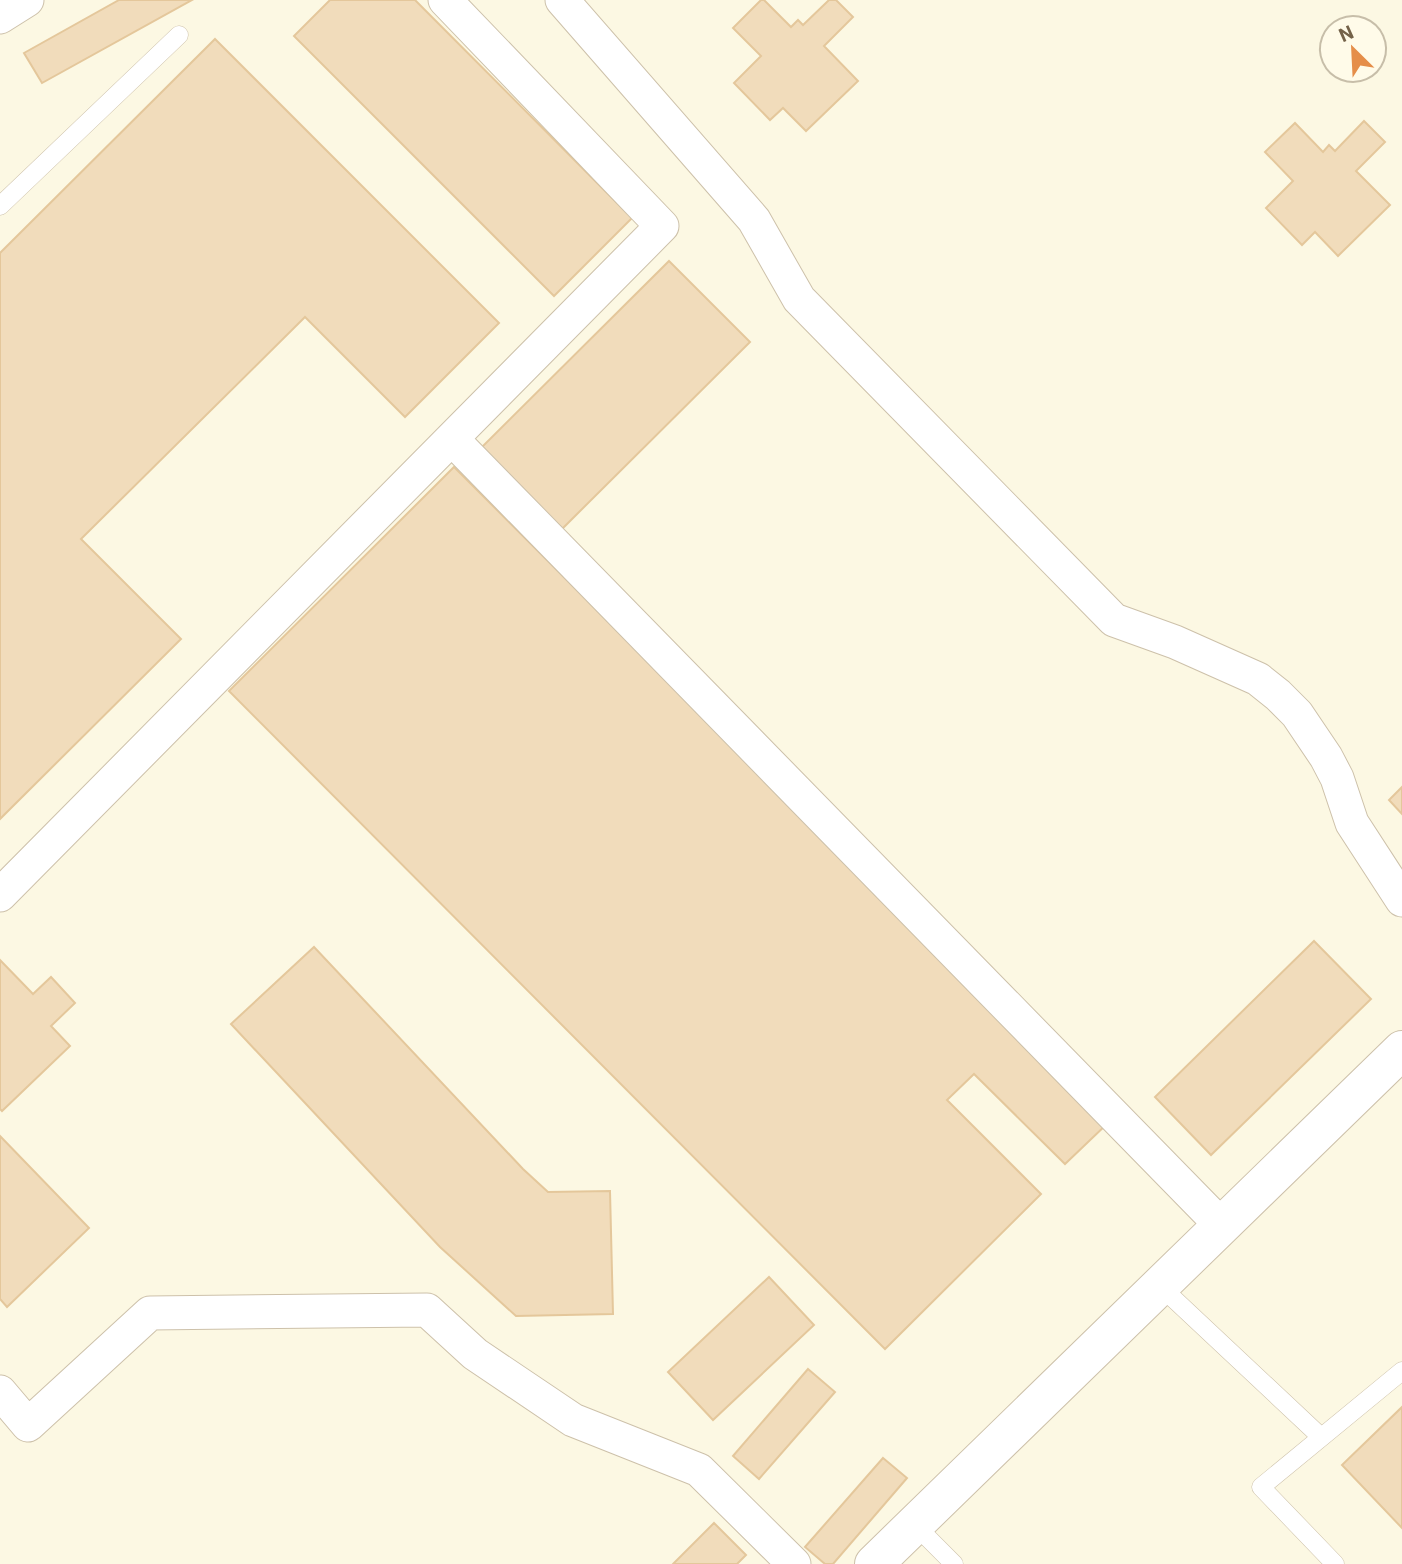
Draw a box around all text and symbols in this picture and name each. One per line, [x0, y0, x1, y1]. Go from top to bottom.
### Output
north arrow [1318, 14, 1388, 84]
text: N [1335, 21, 1357, 47]

